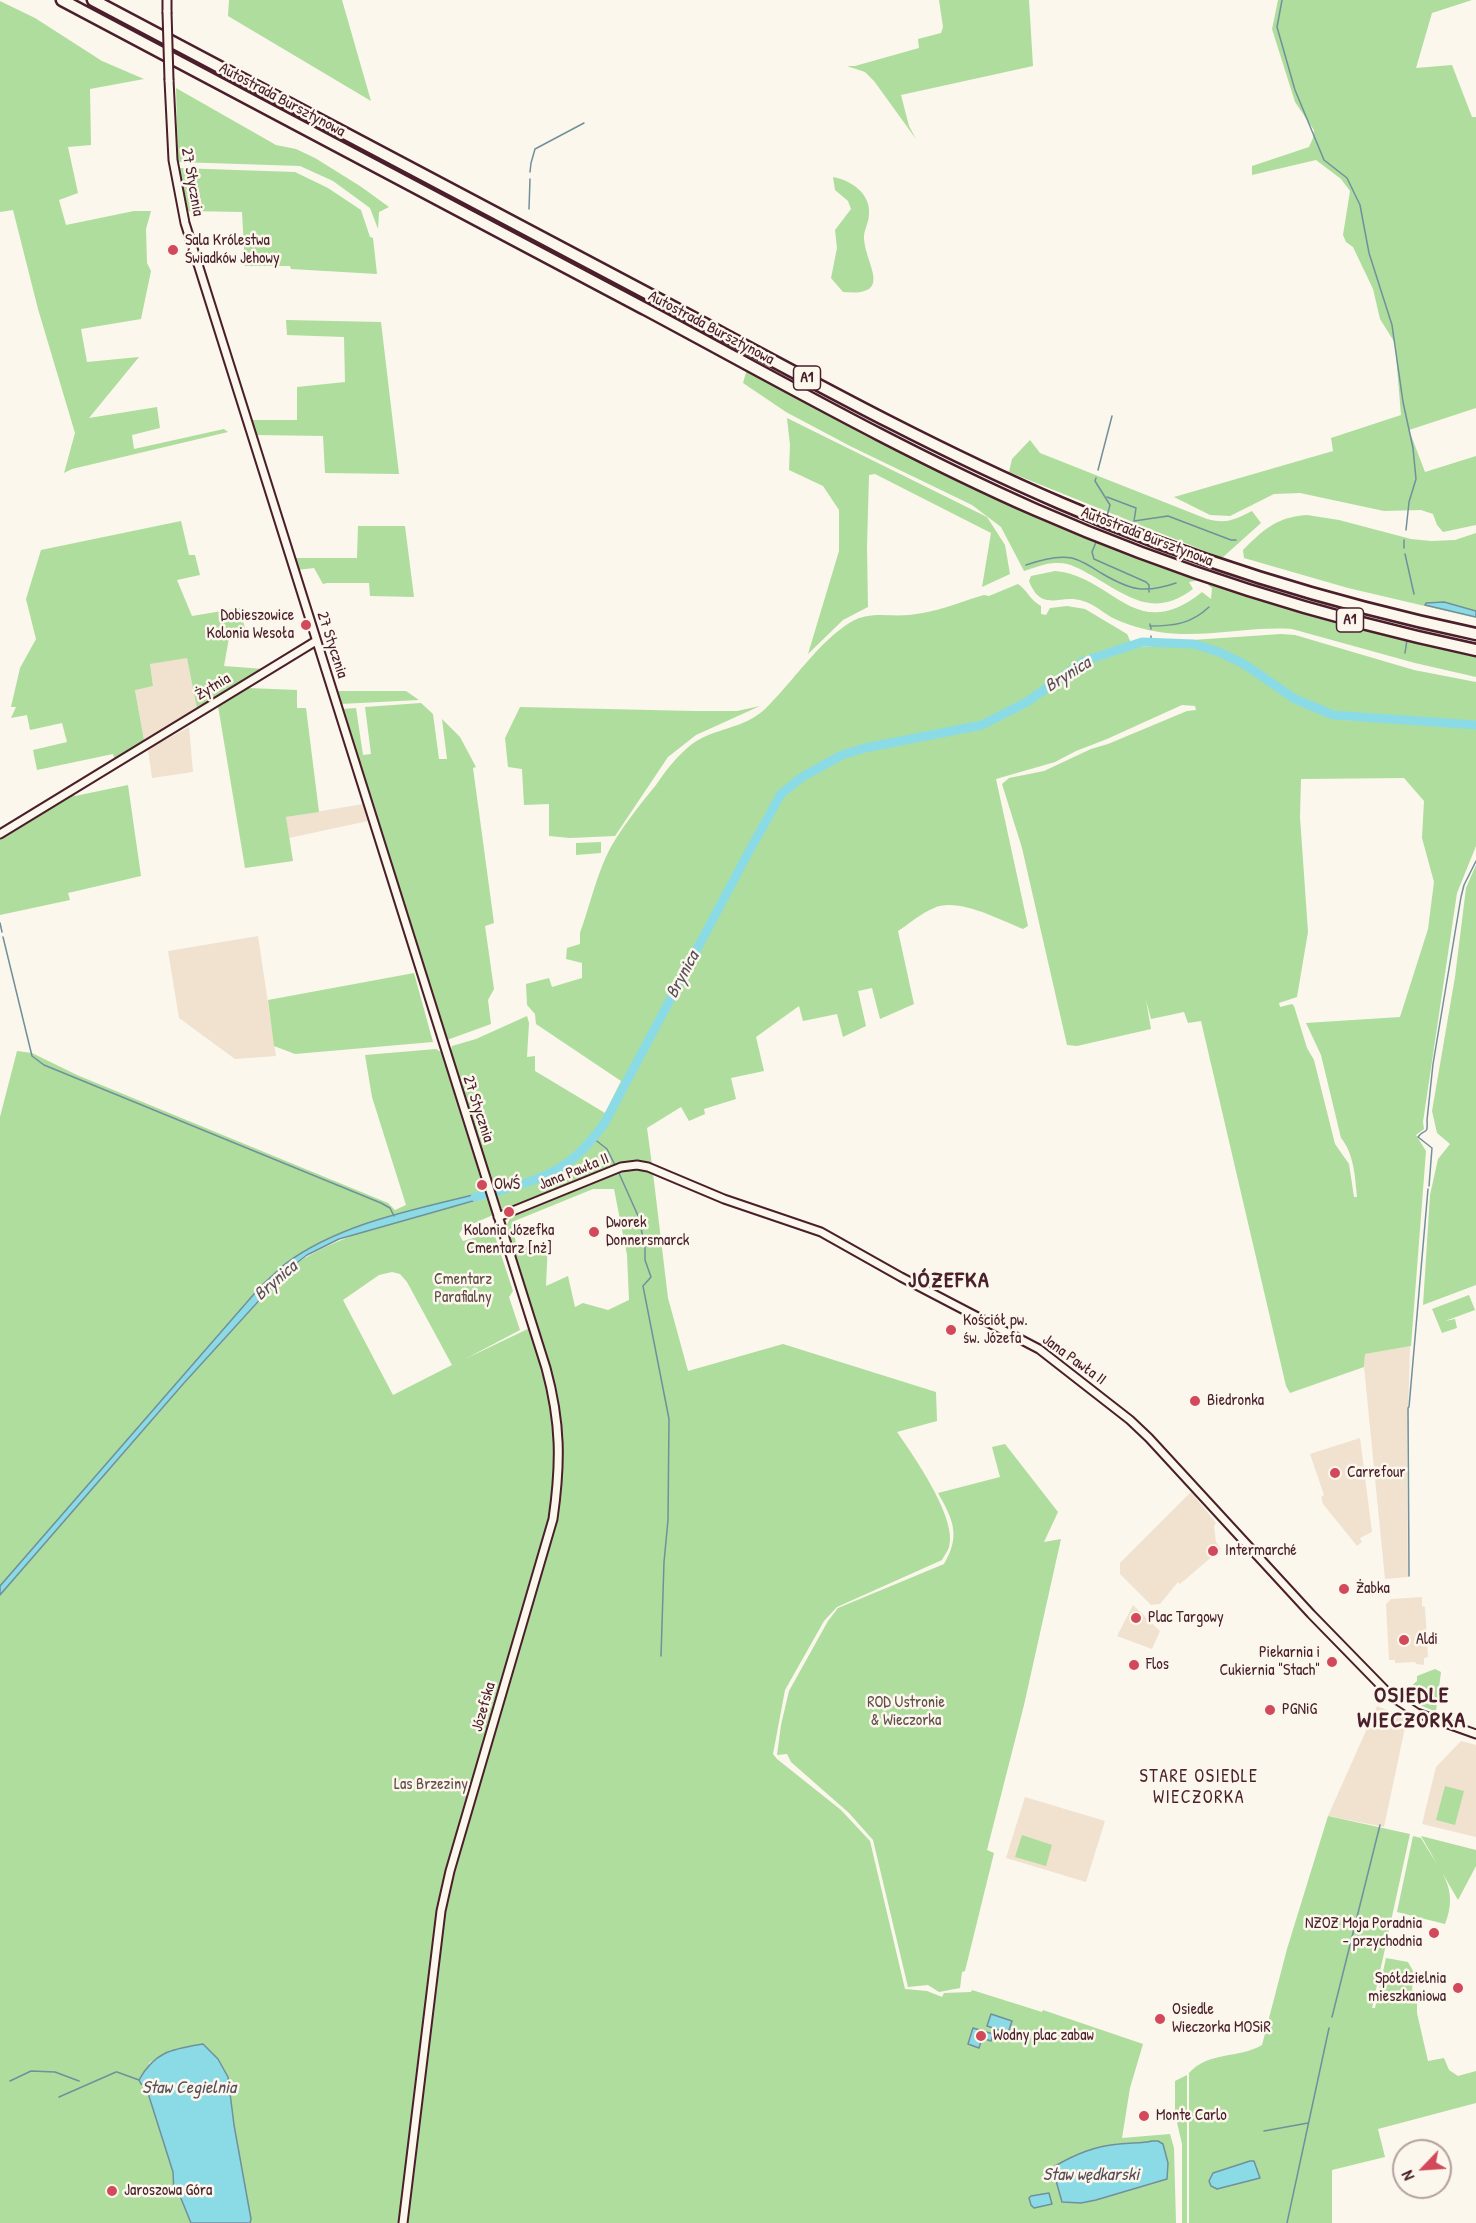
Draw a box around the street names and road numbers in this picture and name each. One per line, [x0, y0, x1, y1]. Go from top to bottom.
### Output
street label: Autostrada Bursztynowa [216, 59, 348, 141]
street label: 27 Stycznia [177, 146, 207, 218]
street label: Autostrada Bursztynowa [645, 287, 777, 369]
road number: A1 [794, 366, 820, 390]
street label: Autostrada Bursztynowa [1078, 503, 1216, 571]
road number: A1 [1336, 608, 1364, 632]
street label: 27 Stycznia [312, 609, 352, 681]
street label: Żytnia [192, 669, 234, 705]
street label: 27 Stycznia [458, 1073, 498, 1145]
street label: Jana Pawła II [536, 1149, 612, 1195]
street label: Jana Pawła II [1038, 1330, 1110, 1390]
street label: Józefska [468, 1680, 500, 1734]

